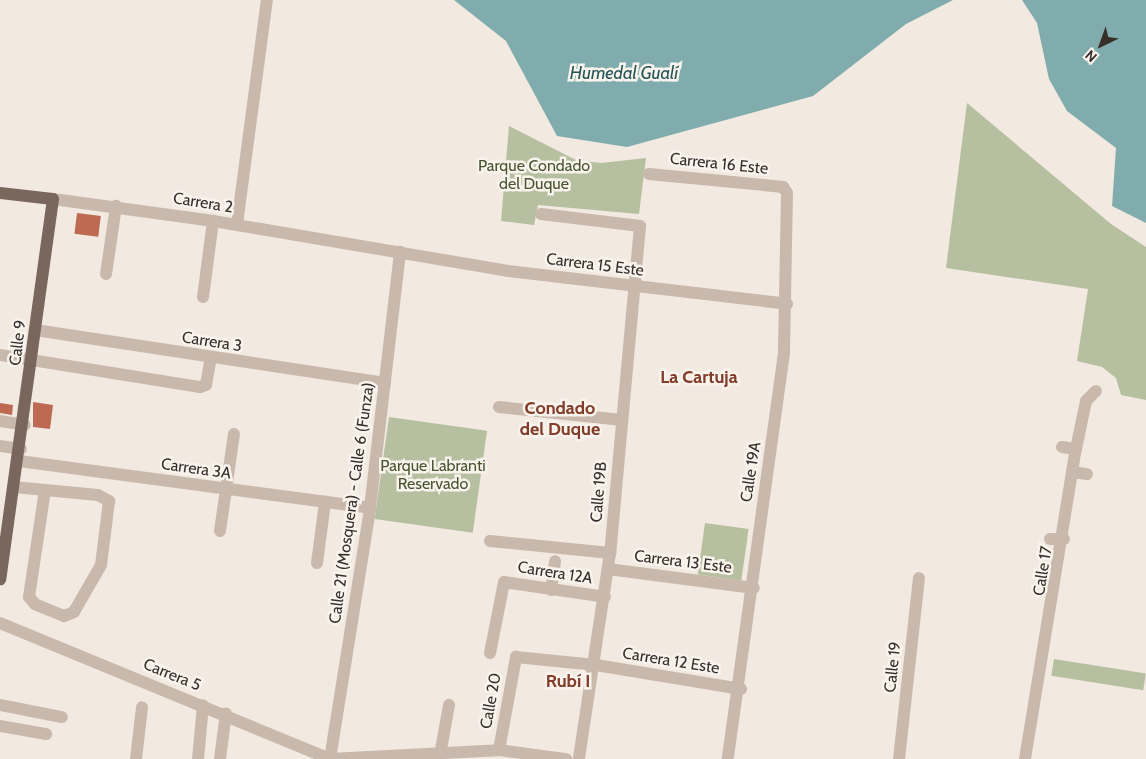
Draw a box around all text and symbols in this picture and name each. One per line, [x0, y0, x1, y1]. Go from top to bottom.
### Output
north arrow [1076, 20, 1126, 70]
text: N [1081, 46, 1101, 66]
water label: Humedal Gualí [570, 62, 678, 84]
street label: Carrera 16 Este [669, 149, 769, 179]
park label: Parque Condado del Duque [478, 156, 590, 194]
street label: Carrera 2 [172, 189, 234, 217]
street label: Carrera 15 Este [545, 249, 645, 281]
street label: Calle 9 [6, 319, 30, 367]
street label: Carrera 3 [181, 328, 243, 356]
district label: La Cartuja [660, 366, 738, 388]
street label: Calle 21 (Mosquera) - Calle 6 (Funza) [326, 381, 378, 625]
district label: Condado del Duque [520, 398, 600, 440]
street label: Calle 19A [737, 441, 765, 503]
street label: Carrera 3A [160, 455, 232, 483]
park label: Parque Labranti Reservado [380, 456, 486, 494]
street label: Calle 19B [587, 461, 611, 523]
street label: Calle 17 [1030, 545, 1056, 597]
street label: Carrera 13 Este [633, 546, 733, 578]
street label: Carrera 12A [516, 558, 594, 588]
street label: Calle 19 [881, 641, 905, 693]
street label: Carrera 12 Este [621, 644, 721, 678]
street label: Carrera 5 [140, 655, 204, 695]
district label: Rubí I [546, 670, 590, 692]
street label: Calle 20 [477, 672, 505, 730]

